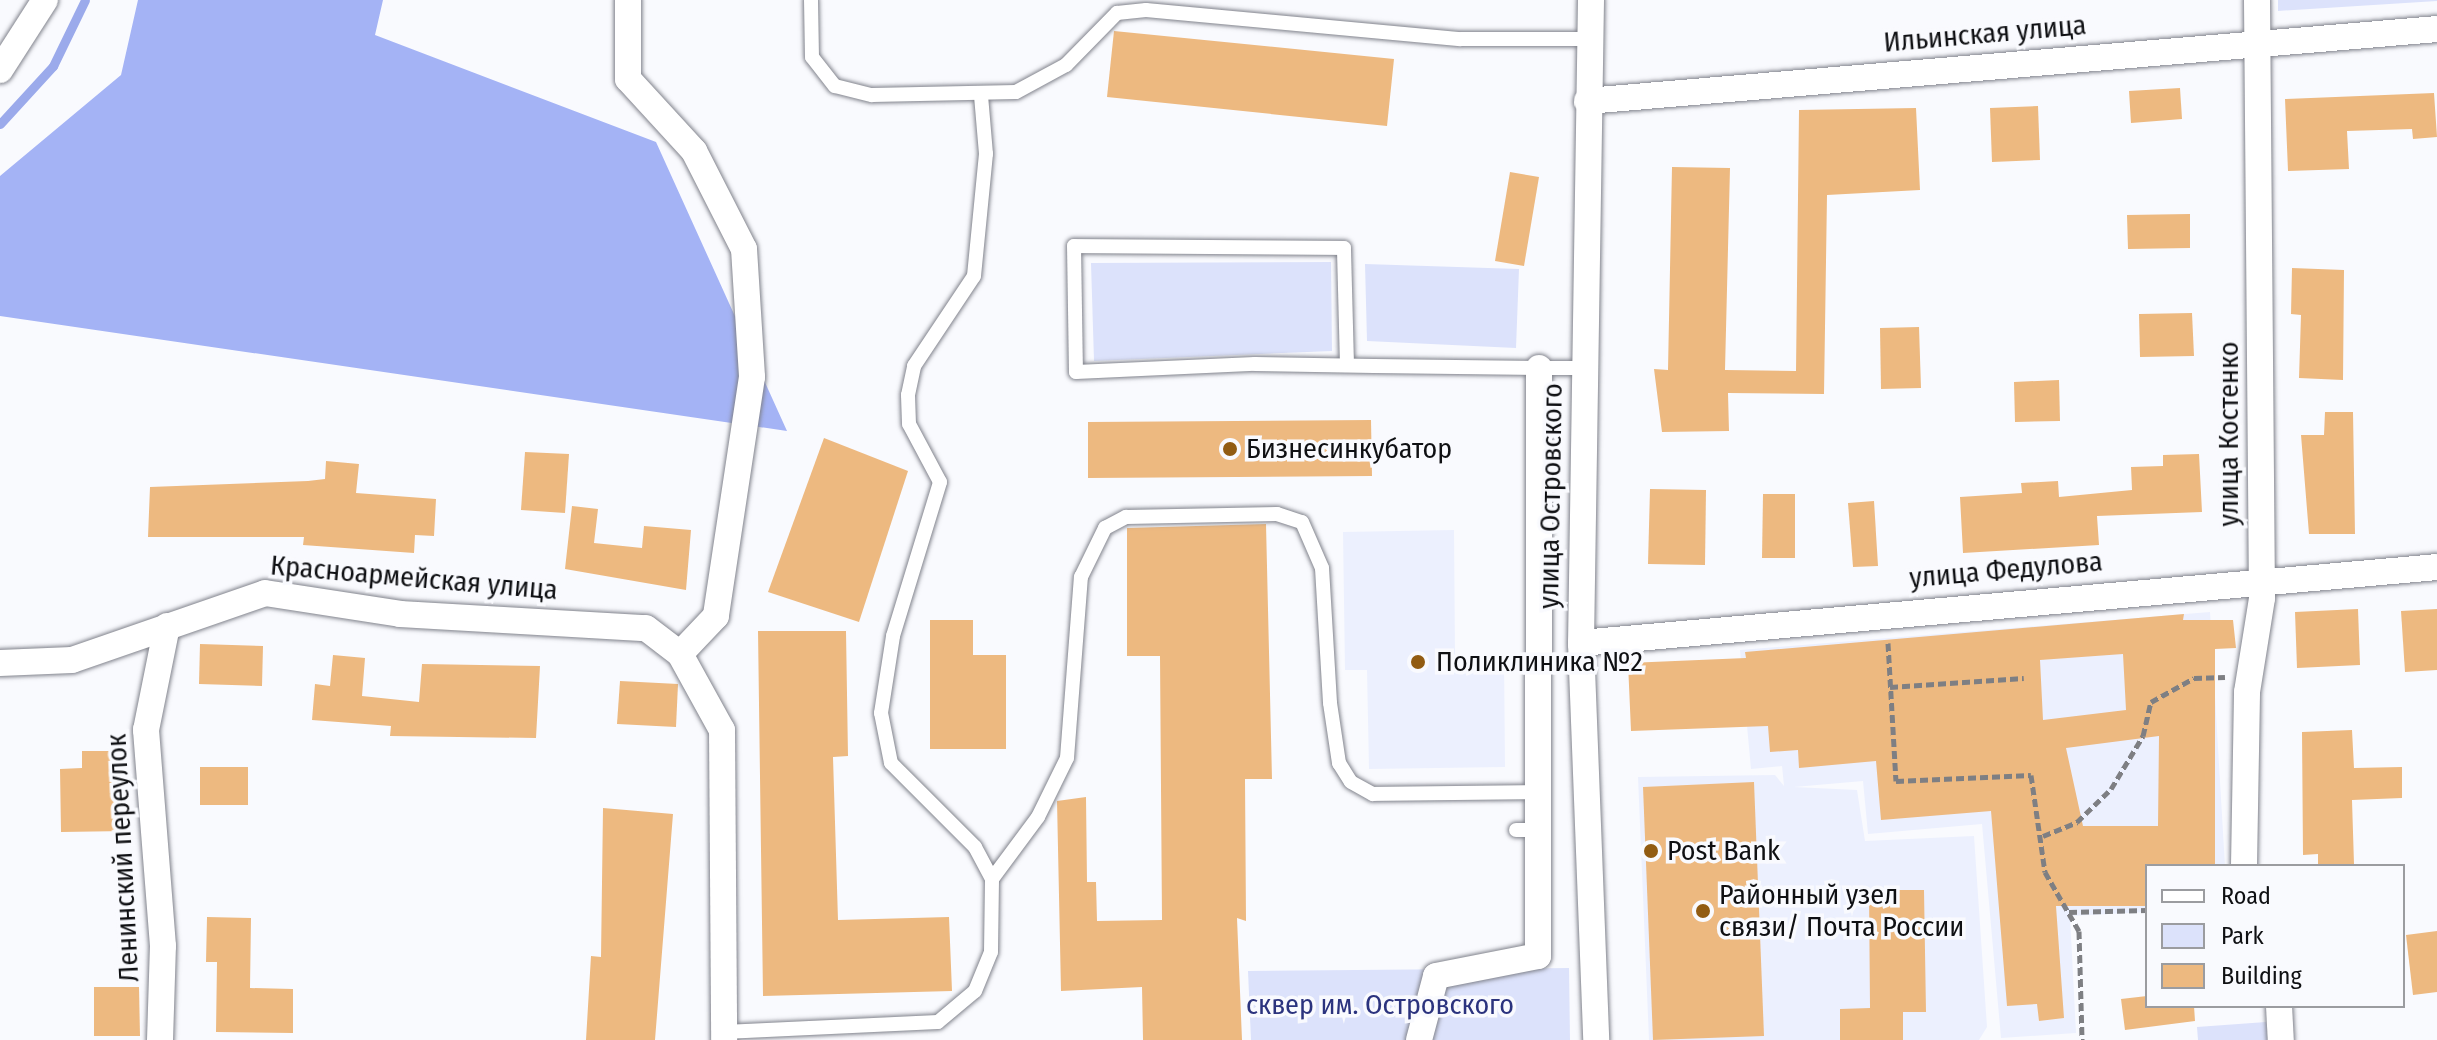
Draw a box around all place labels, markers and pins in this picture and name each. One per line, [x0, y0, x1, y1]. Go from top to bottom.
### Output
place label: Бизнесинкубатор [1246, 432, 1452, 466]
marker: Бизнесинкубатор [1221, 440, 1239, 458]
place label: Поликлиника №2 [1436, 645, 1643, 679]
marker: Поликлиника №2 [1407, 651, 1429, 673]
place label: Post Bank [1667, 834, 1780, 868]
marker: Post Bank [1642, 842, 1660, 860]
place label: Районный узел связи/ Почта России [1719, 878, 1964, 944]
marker: Районный узел связи/ Почта России [1694, 902, 1712, 920]

